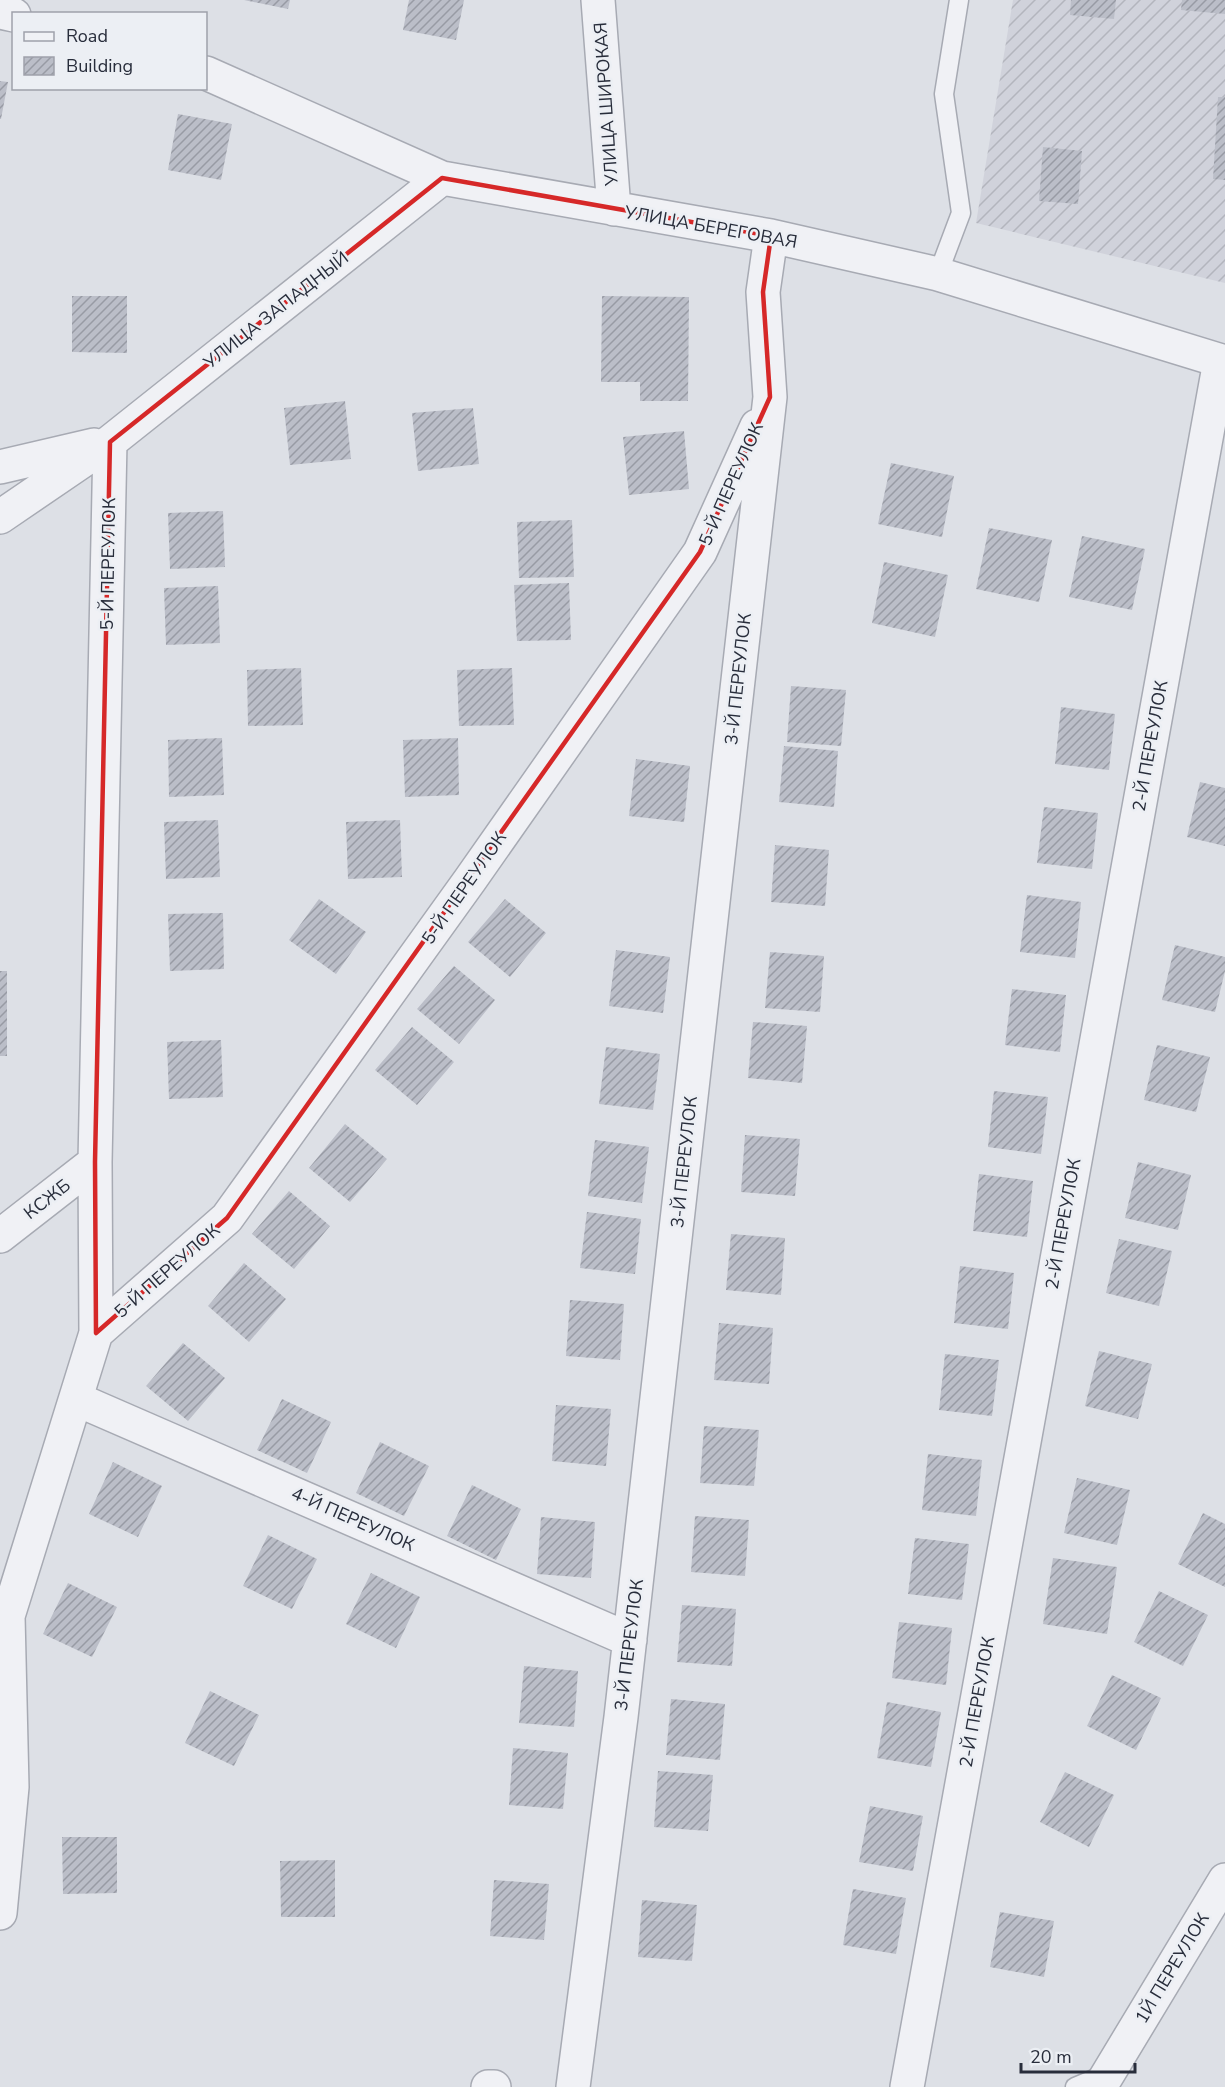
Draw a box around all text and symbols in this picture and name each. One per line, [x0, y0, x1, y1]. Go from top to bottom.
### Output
legend [12, 12, 207, 90]
street label: УЛИЦА ШИРОКАЯ [588, 21, 624, 188]
text: Road [66, 24, 108, 48]
text: Building [66, 54, 133, 78]
street label: УЛИЦА БЕРЕГОВАЯ [622, 200, 799, 254]
street label: УЛИЦА ЗАПАДНЫЙ [198, 246, 353, 375]
street label: 5-Й ПЕРЕУЛОК [693, 418, 769, 549]
street label: 5-Й ПЕРЕУЛОК [95, 497, 121, 631]
street label: 3-Й ПЕРЕУЛОК [719, 611, 757, 746]
street label: 2-Й ПЕРЕУЛОК [1127, 678, 1173, 813]
street label: 5-Й ПЕРЕУЛОК [416, 826, 512, 949]
street label: 3-Й ПЕРЕУЛОК [665, 1094, 703, 1229]
street label: 2-Й ПЕРЕУЛОК [1040, 1156, 1086, 1291]
street label: КСЖБ [19, 1173, 75, 1225]
street label: 5-Й ПЕРЕУЛОК [109, 1218, 225, 1324]
street label: 4-Й ПЕРЕУЛОК [288, 1481, 419, 1557]
street label: 3-Й ПЕРЕУЛОК [609, 1577, 649, 1712]
street label: 2-Й ПЕРЕУЛОК [954, 1634, 1000, 1769]
street label: 1Й ПЕРЕУЛОК [1130, 1908, 1215, 2028]
scale bar [1021, 2036, 1135, 2074]
text: 20 m [1030, 2045, 1072, 2069]

